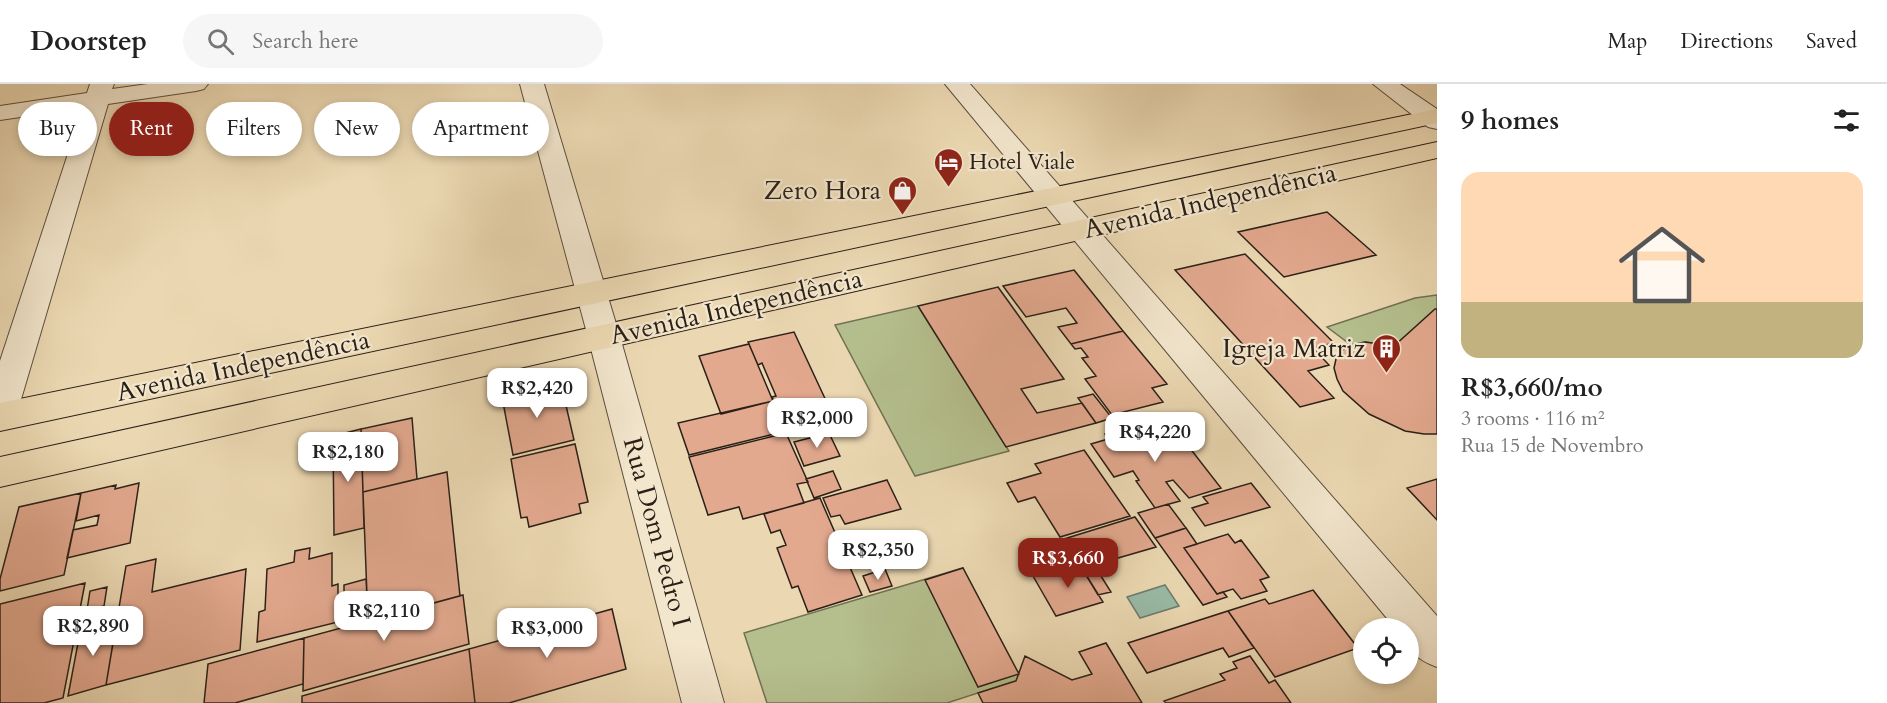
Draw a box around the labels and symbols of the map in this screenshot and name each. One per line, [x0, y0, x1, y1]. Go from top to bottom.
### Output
hotel icon: Hotel Viale [932, 146, 964, 188]
place label: Hotel Viale [969, 147, 1075, 177]
street label: Avenida Independência [1080, 155, 1340, 247]
place label: Zero Hora [764, 173, 881, 208]
shop icon: Zero Hora [886, 174, 918, 216]
street label: Avenida Independência [606, 261, 866, 353]
street label: Avenida Independência [113, 322, 373, 410]
place label: Igreja Matriz [1222, 331, 1365, 366]
building icon: Igreja Matriz [1370, 332, 1402, 374]
pin: R$2,420 [482, 368, 592, 419]
pin: R$2,000 [762, 398, 872, 449]
pin: R$4,220 [1100, 412, 1210, 463]
pin: R$2,180 [293, 432, 403, 483]
street label: Rua Dom Pedro I [615, 433, 699, 631]
pin: R$2,350 [823, 530, 933, 581]
pin: R$3,660 [1013, 538, 1123, 589]
pin: R$2,110 [329, 591, 439, 642]
pin: R$2,890 [38, 606, 148, 657]
pin: R$3,000 [492, 608, 602, 659]

